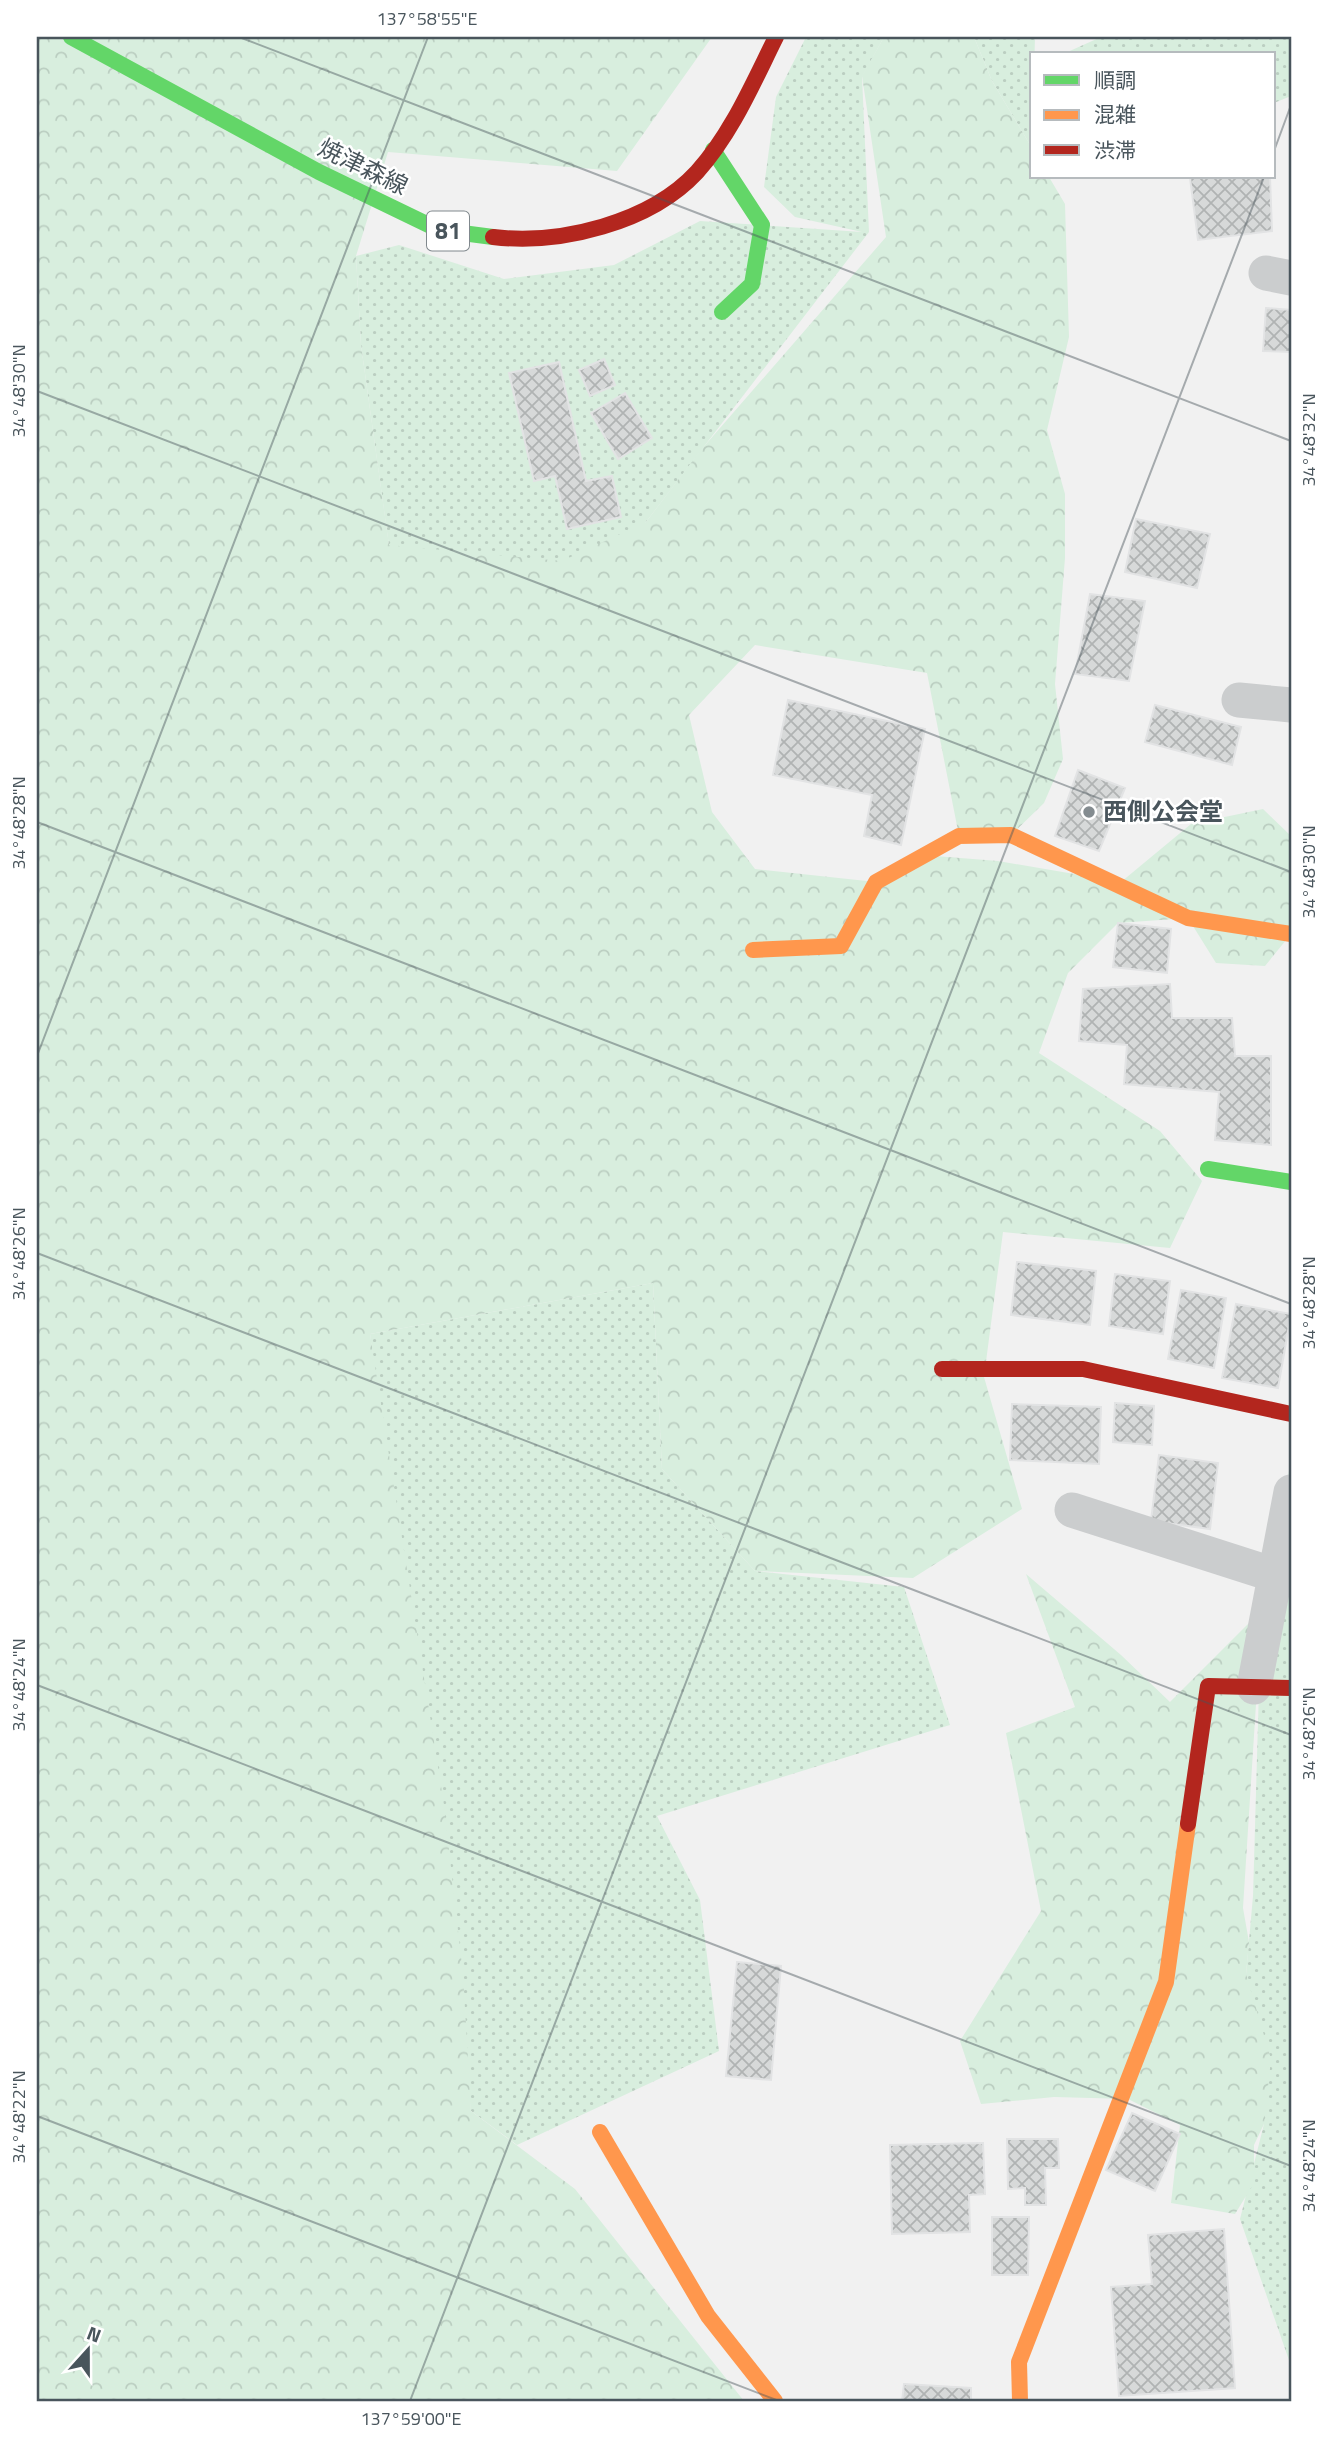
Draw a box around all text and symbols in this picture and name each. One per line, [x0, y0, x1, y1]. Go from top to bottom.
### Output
text: 137°58'55"E [376, 5, 478, 32]
legend [1030, 52, 1276, 178]
text: 順調 [1094, 64, 1136, 96]
text: 混雑 [1094, 98, 1136, 130]
street label: 焼津森線 [312, 129, 414, 203]
text: 渋滞 [1094, 134, 1136, 166]
road number: 81 [427, 212, 469, 250]
text: 34°48'30"N [5, 344, 32, 438]
text: 34°48'32"N [1295, 393, 1322, 487]
text: 34°48'28"N [5, 776, 32, 870]
place label: 西側公会堂 [1103, 793, 1223, 829]
marker: 西側公会堂 [1081, 804, 1097, 820]
text: 34°48'30"N [1295, 825, 1322, 919]
text: 34°48'26"N [5, 1207, 32, 1301]
text: 34°48'28"N [1295, 1256, 1322, 1350]
text: 34°48'24"N [5, 1638, 32, 1732]
text: 34°48'26"N [1295, 1687, 1322, 1781]
text: 34°48'22"N [5, 2070, 32, 2164]
text: 34°48'24"N [1295, 2119, 1322, 2213]
north arrow [52, 2316, 122, 2386]
text: N [83, 2318, 106, 2350]
text: 137°59'00"E [360, 2405, 462, 2432]

